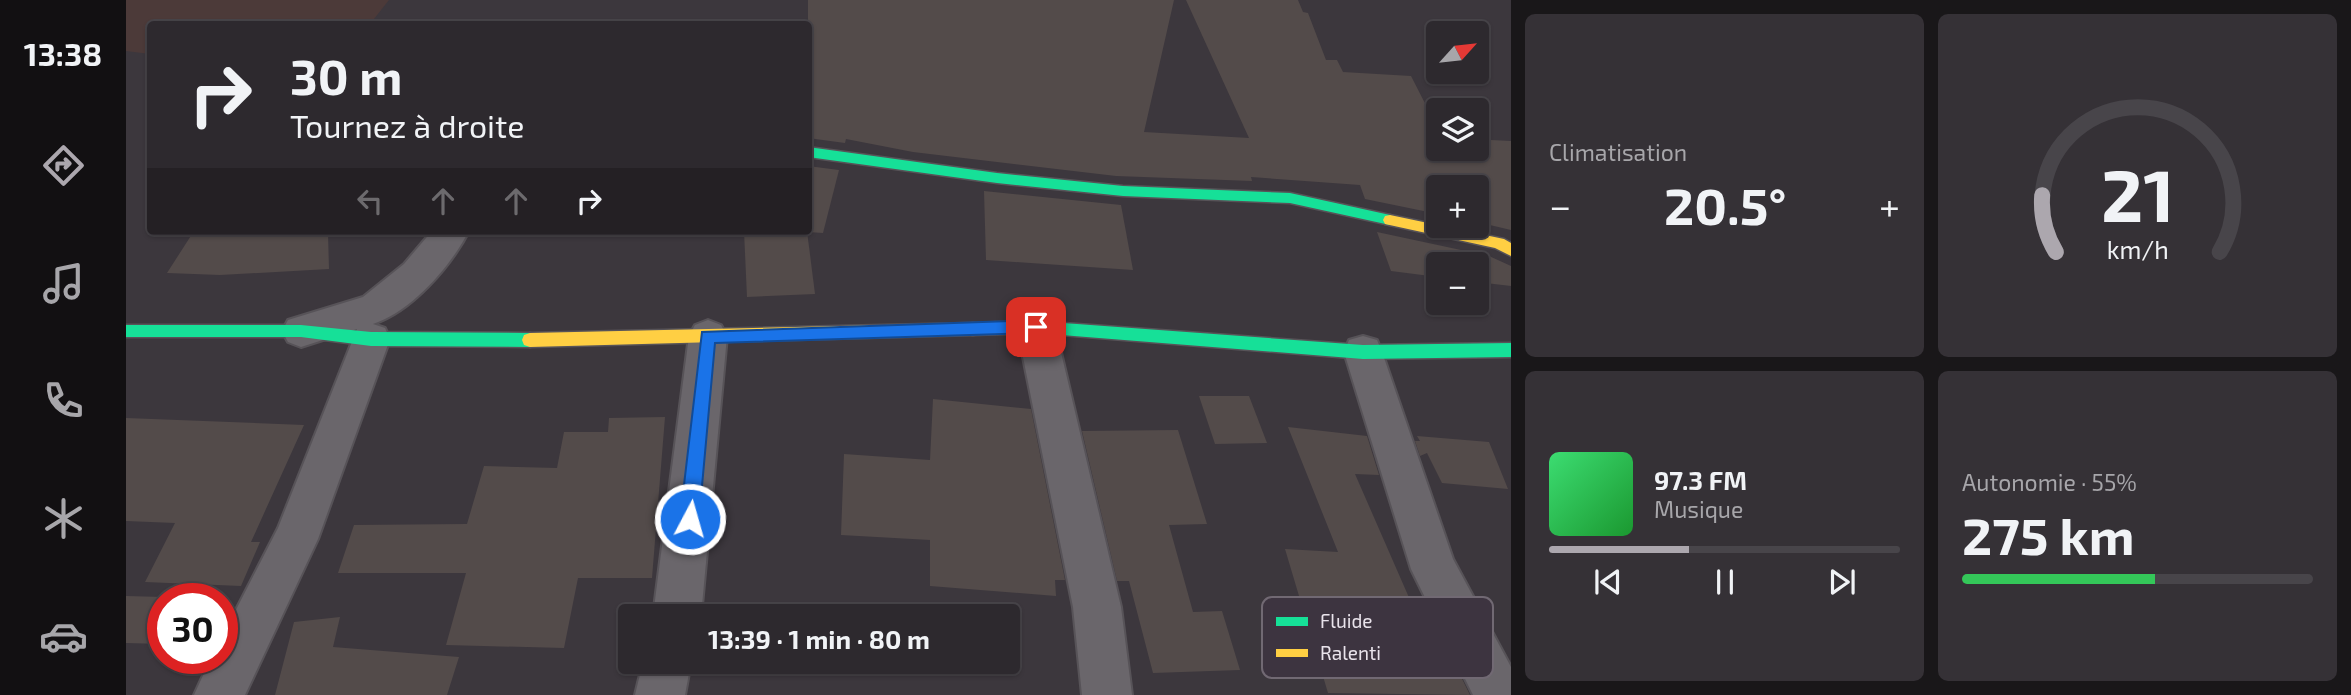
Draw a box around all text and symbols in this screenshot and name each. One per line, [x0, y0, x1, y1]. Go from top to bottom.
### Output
north arrow [1426, 21, 1489, 84]
map controls [1426, 21, 1489, 315]
text: 13:38 [24, 34, 102, 72]
text: 30 m [290, 46, 402, 105]
icon: right [175, 49, 266, 140]
button: layers [1426, 98, 1489, 161]
text: Tournez à droite [290, 106, 524, 144]
text: Climatisation [1549, 138, 1687, 166]
icon: directions [39, 141, 88, 190]
text: 21 [2101, 149, 2174, 237]
text: 20.5° [1664, 173, 1786, 235]
button: + [1426, 175, 1489, 238]
icon: left [351, 182, 389, 220]
icon: ahead [424, 182, 462, 220]
icon: ahead [497, 182, 535, 220]
icon: right [570, 182, 608, 220]
text: − [1549, 182, 1571, 228]
text: + [1879, 182, 1900, 228]
text: km/h [2106, 233, 2169, 263]
button: − [1426, 252, 1489, 315]
icon: music [39, 259, 88, 308]
pin [1006, 297, 1066, 357]
icon: arrive [1017, 308, 1055, 346]
icon: phone [39, 376, 88, 425]
text: 97.3 FM [1654, 464, 1747, 495]
text: Autonomie · 55% [1962, 468, 2137, 496]
position arrow [653, 482, 727, 556]
icon: climate [39, 494, 88, 543]
text: Musique [1654, 495, 1743, 523]
text: 275 km [1962, 503, 2134, 565]
icon: previous [1589, 563, 1627, 601]
icon: pause [1706, 563, 1744, 601]
icon: next [1823, 563, 1861, 601]
speed limit sign: 30 [147, 583, 238, 674]
legend [1262, 597, 1493, 678]
text: Fluide [1320, 609, 1373, 632]
icon: car [39, 612, 88, 661]
text: 13:39 · 1 min · 80 m [708, 623, 930, 654]
text: Ralenti [1320, 641, 1381, 664]

